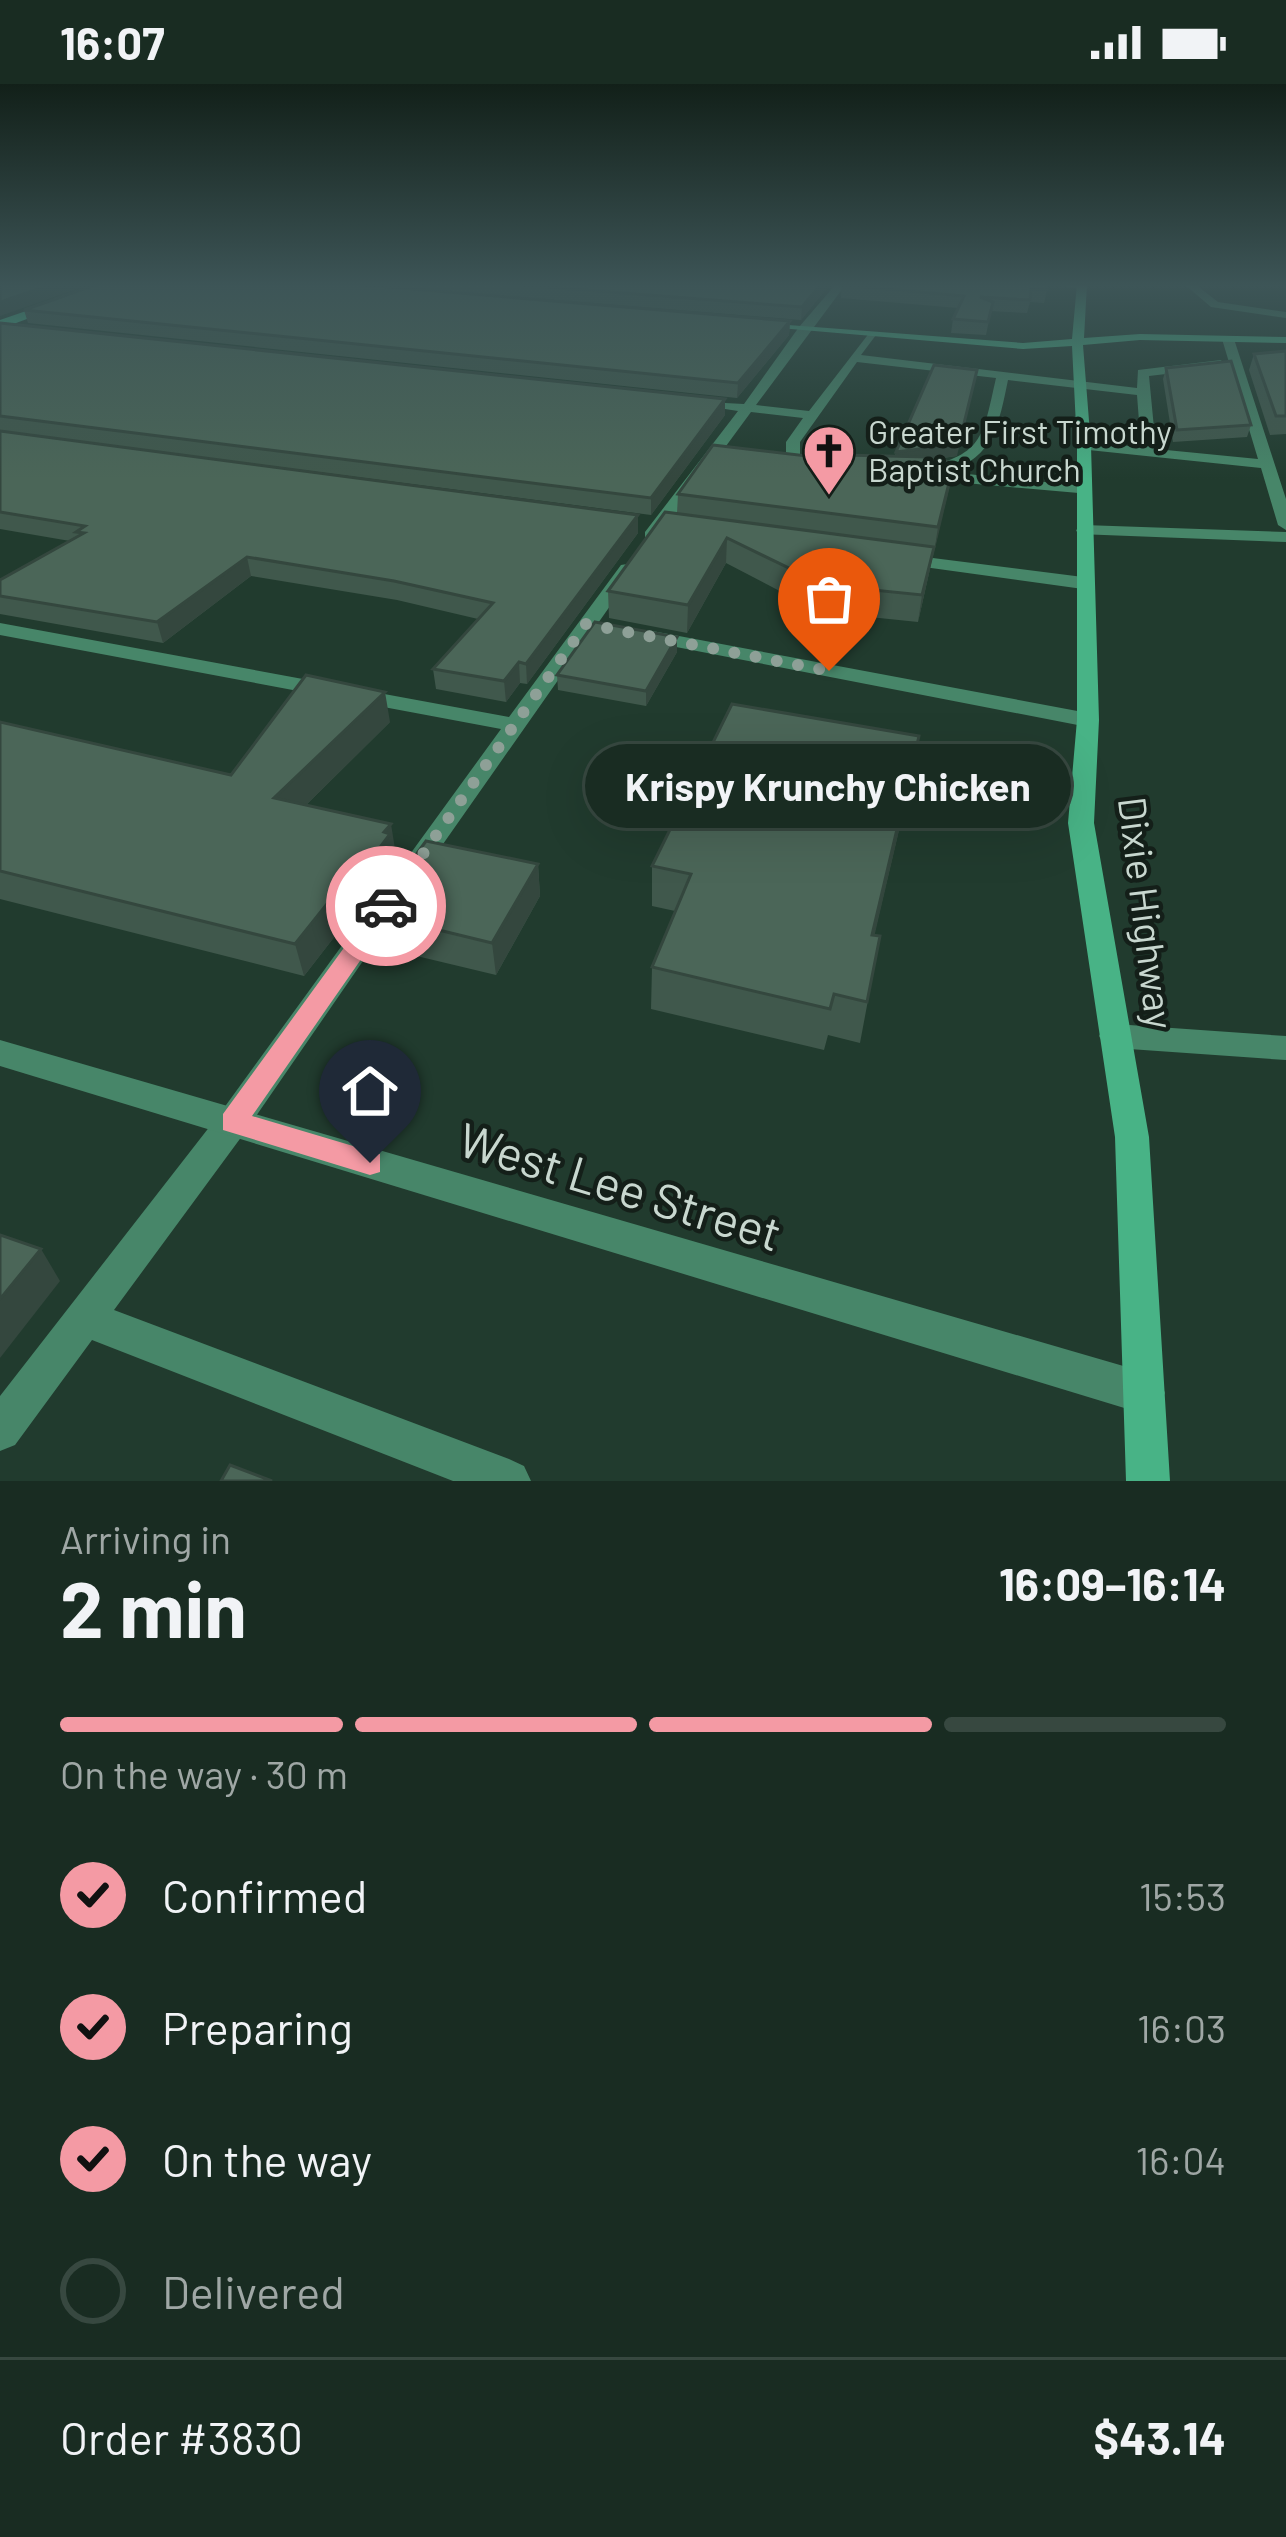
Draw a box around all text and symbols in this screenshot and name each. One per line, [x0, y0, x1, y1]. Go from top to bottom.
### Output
text: 16:07 [60, 15, 164, 69]
place label: Greater First Timothy Baptist Church [868, 411, 1172, 489]
church icon: Greater First Timothy Baptist Church [801, 423, 857, 497]
pin [778, 548, 880, 671]
icon: bag [796, 566, 862, 632]
callout: Krispy Krunchy Chicken [586, 743, 1072, 827]
text: Krispy Krunchy Chicken [625, 762, 1031, 809]
street label: Dixie Highway [1110, 794, 1185, 1032]
courier [326, 846, 446, 966]
icon: car [353, 873, 419, 939]
pin [319, 1040, 421, 1163]
icon: home [337, 1058, 403, 1124]
street label: West Lee Street [452, 1109, 789, 1262]
text: Arriving in [60, 1515, 231, 1562]
text: 16:09–16:14 [999, 1556, 1226, 1610]
text: 2 min [60, 1560, 247, 1654]
text: On the way · 30 m [60, 1750, 348, 1797]
icon: check [60, 1862, 126, 1928]
text: Confirmed [162, 1868, 367, 1922]
text: 15:53 [1139, 1872, 1226, 1919]
icon: check [60, 1994, 126, 2060]
text: Preparing [162, 2000, 353, 2054]
text: 16:03 [1137, 2004, 1226, 2051]
icon: check [60, 2126, 126, 2192]
text: On the way [162, 2132, 372, 2186]
text: 16:04 [1136, 2136, 1226, 2183]
text: Delivered [162, 2264, 345, 2318]
text: Order #3830 [60, 2410, 303, 2464]
text: $43.14 [1093, 2410, 1226, 2464]

